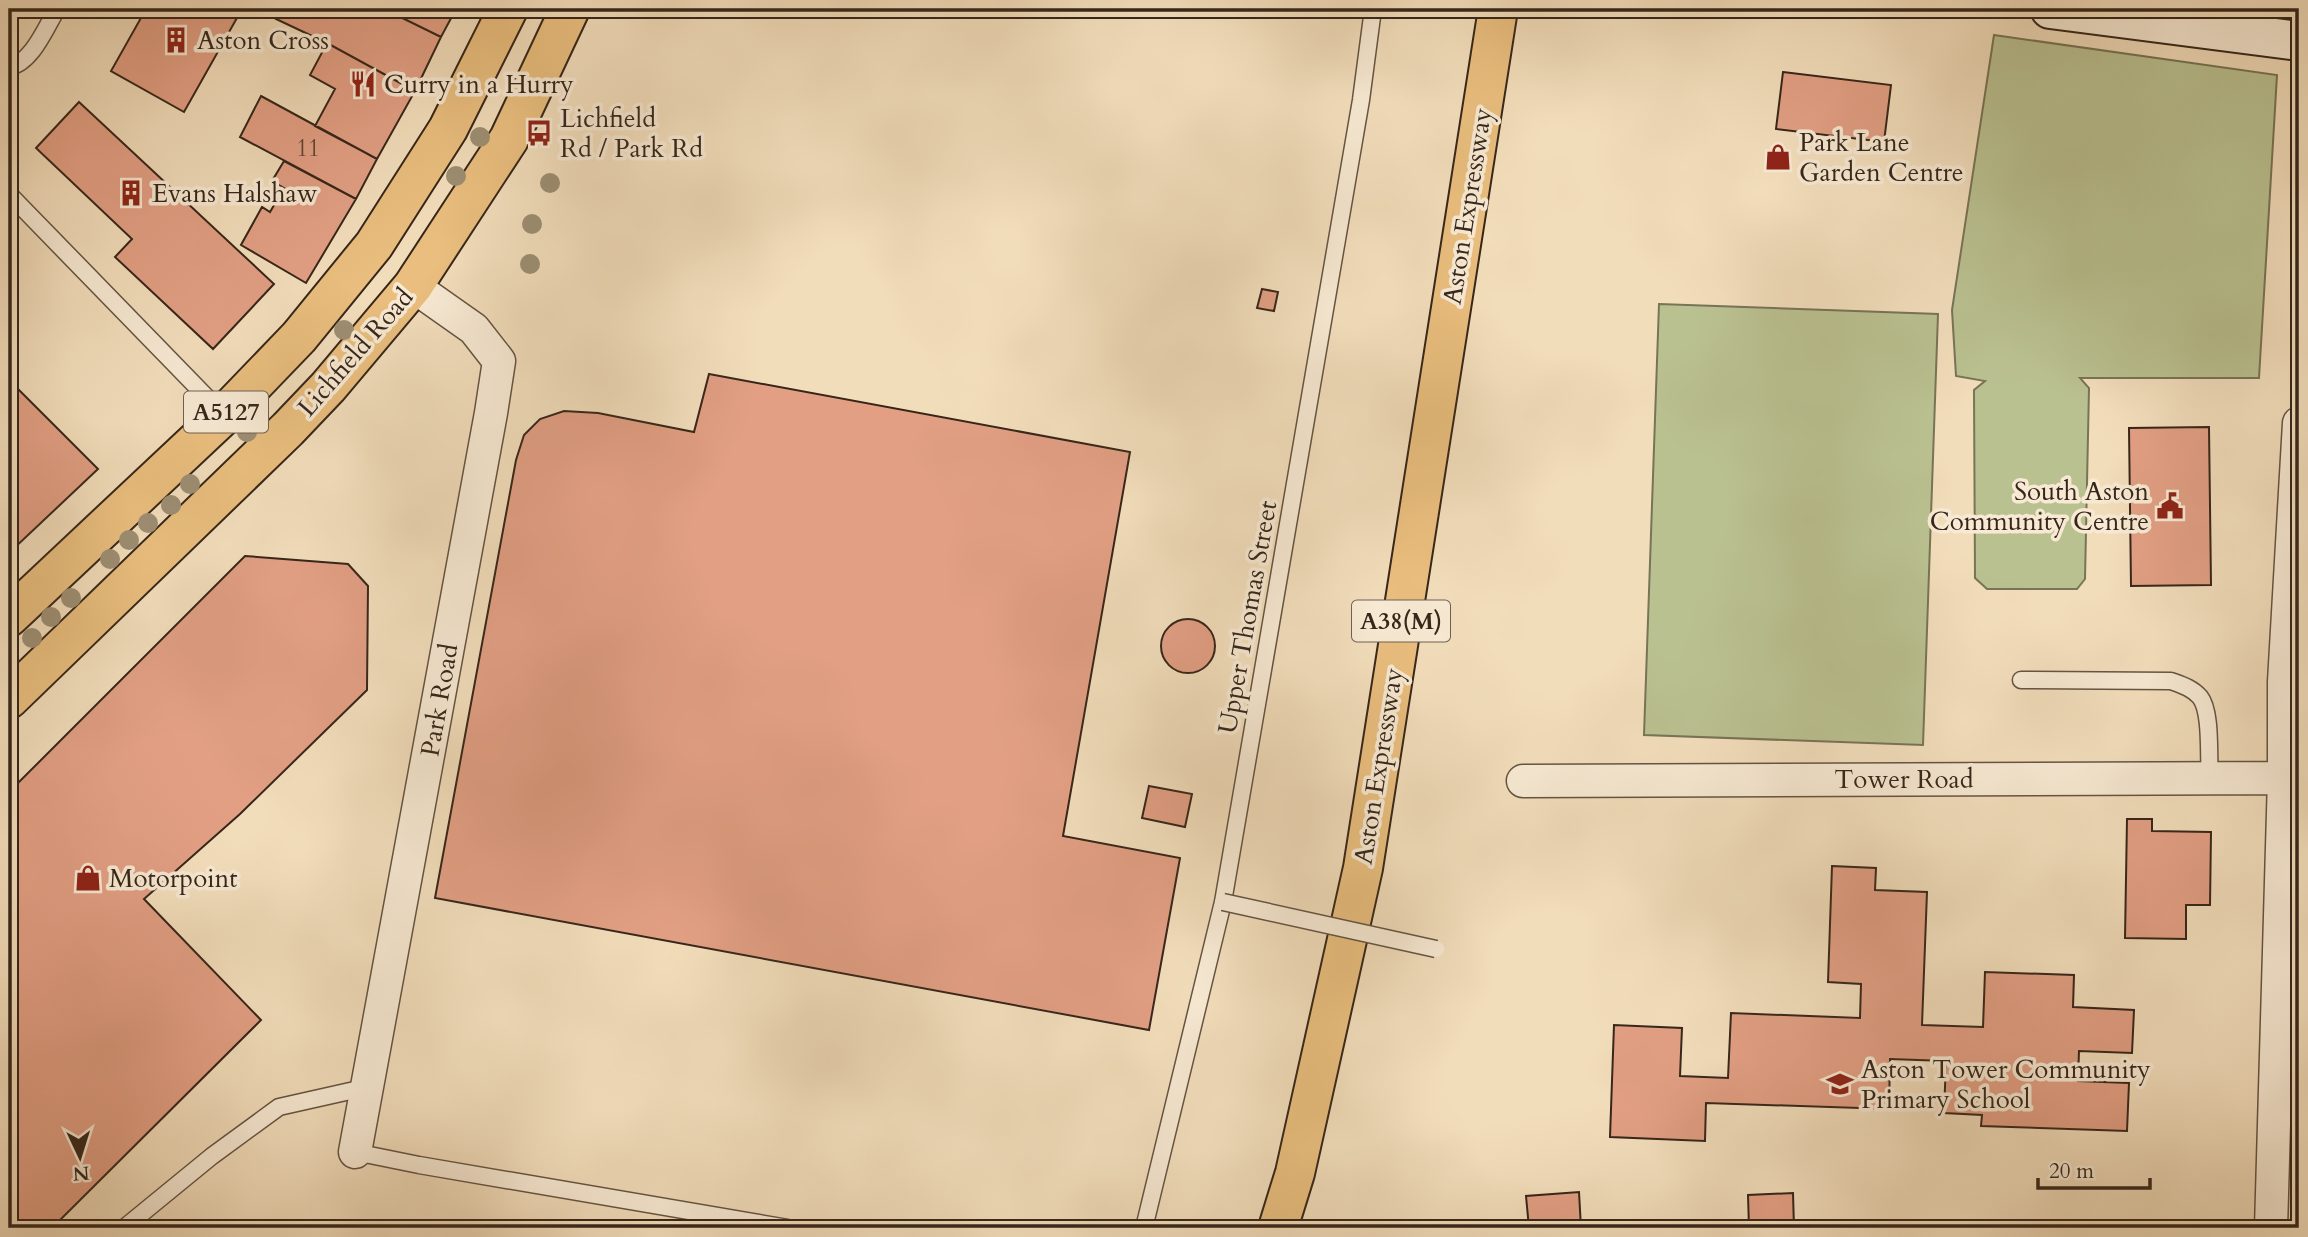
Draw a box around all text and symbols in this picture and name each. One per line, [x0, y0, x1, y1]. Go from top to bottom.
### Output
place label: Aston Cross [197, 23, 329, 58]
building icon: Aston Cross [161, 25, 191, 55]
place label: Curry in a Hurry [384, 67, 574, 102]
restaurant icon: Curry in a Hurry [348, 69, 378, 99]
place label: Lichfield Rd / Park Rd [560, 101, 703, 166]
street label: Aston Expressway [1435, 105, 1500, 307]
bus stop icon: Lichfield Rd / Park Rd [524, 118, 554, 148]
place label: Park Lane Garden Centre [1799, 125, 1964, 190]
house number: 11 [296, 133, 320, 164]
shop icon: Park Lane Garden Centre [1763, 142, 1793, 172]
place label: Evans Halshaw [152, 176, 318, 211]
building icon: Evans Halshaw [116, 178, 146, 208]
street label: Lichfield Road [290, 280, 421, 424]
road number: A5127 [184, 391, 268, 432]
place label: South Aston Community Centre [1930, 474, 2149, 539]
public building icon: South Aston Community Centre [2155, 491, 2185, 521]
street label: Upper Thomas Street [1210, 498, 1285, 736]
road number: A38(M) [1352, 600, 1450, 642]
street label: Park Road [412, 641, 467, 759]
street label: Aston Expressway [1346, 665, 1411, 867]
street label: Tower Road [1834, 762, 1974, 797]
place label: Motorpoint [109, 861, 238, 896]
shop icon: Motorpoint [73, 863, 103, 893]
place label: Aston Tower Community Primary School [1861, 1052, 2151, 1117]
school or university icon: Aston Tower Community Primary School [1825, 1069, 1855, 1099]
north arrow [46, 1122, 116, 1192]
scale bar [2038, 1146, 2150, 1190]
text: 20 m [2049, 1157, 2094, 1186]
text: N [71, 1159, 90, 1187]

